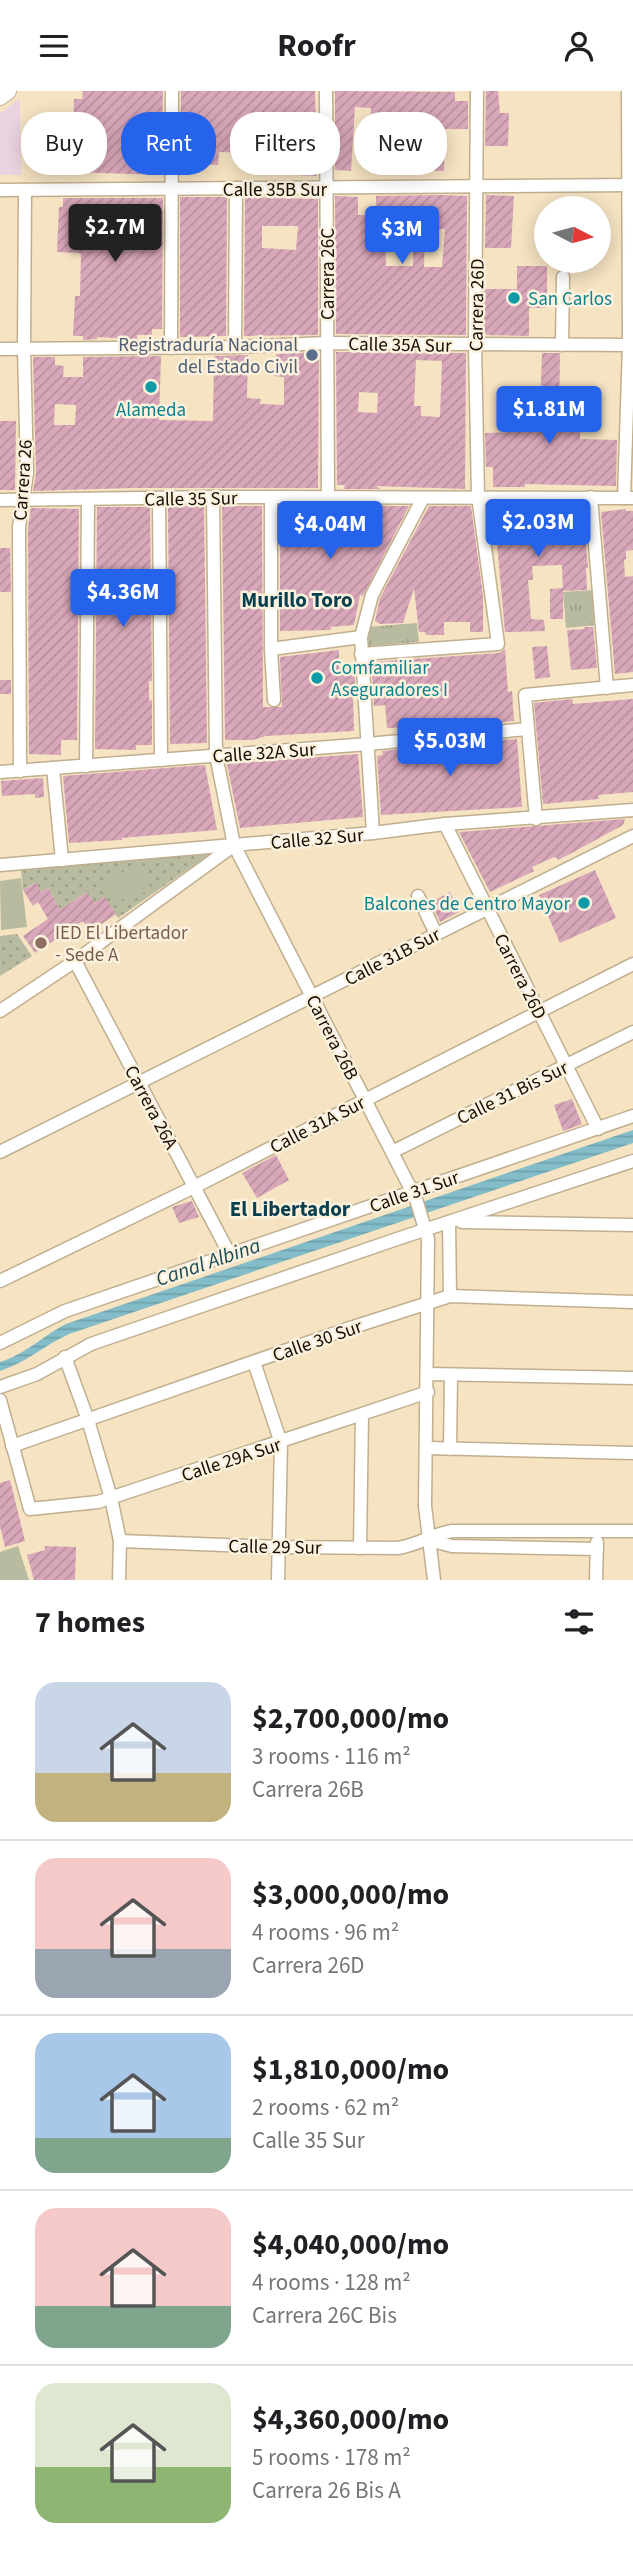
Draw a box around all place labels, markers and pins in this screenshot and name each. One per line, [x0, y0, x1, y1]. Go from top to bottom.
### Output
pin: $2.7M [66, 205, 164, 264]
pin: $3M [368, 207, 436, 266]
place label: San Carlos [528, 286, 612, 313]
marker: San Carlos [506, 290, 522, 306]
place label: Registraduría Nacional del Estado Civil [118, 332, 298, 381]
marker: Registraduría Nacional del Estado Civil [304, 347, 320, 363]
marker: Alameda [143, 379, 159, 395]
pin: $1.81M [492, 387, 606, 446]
place label: Alameda [116, 397, 186, 424]
pin: $2.03M [481, 499, 595, 559]
pin: $4.04M [273, 501, 387, 561]
pin: $4.36M [66, 569, 180, 629]
place label: Comfamiliar Aseguradores I [331, 655, 448, 704]
marker: Comfamiliar Aseguradores I [309, 670, 325, 686]
pin: $5.03M [393, 719, 507, 778]
place label: Balcones de Centro Mayor [364, 891, 570, 918]
marker: Balcones de Centro Mayor [576, 895, 592, 911]
place label: IED El Libertador - Sede A [55, 920, 188, 969]
marker: IED El Libertador - Sede A [33, 935, 49, 951]

